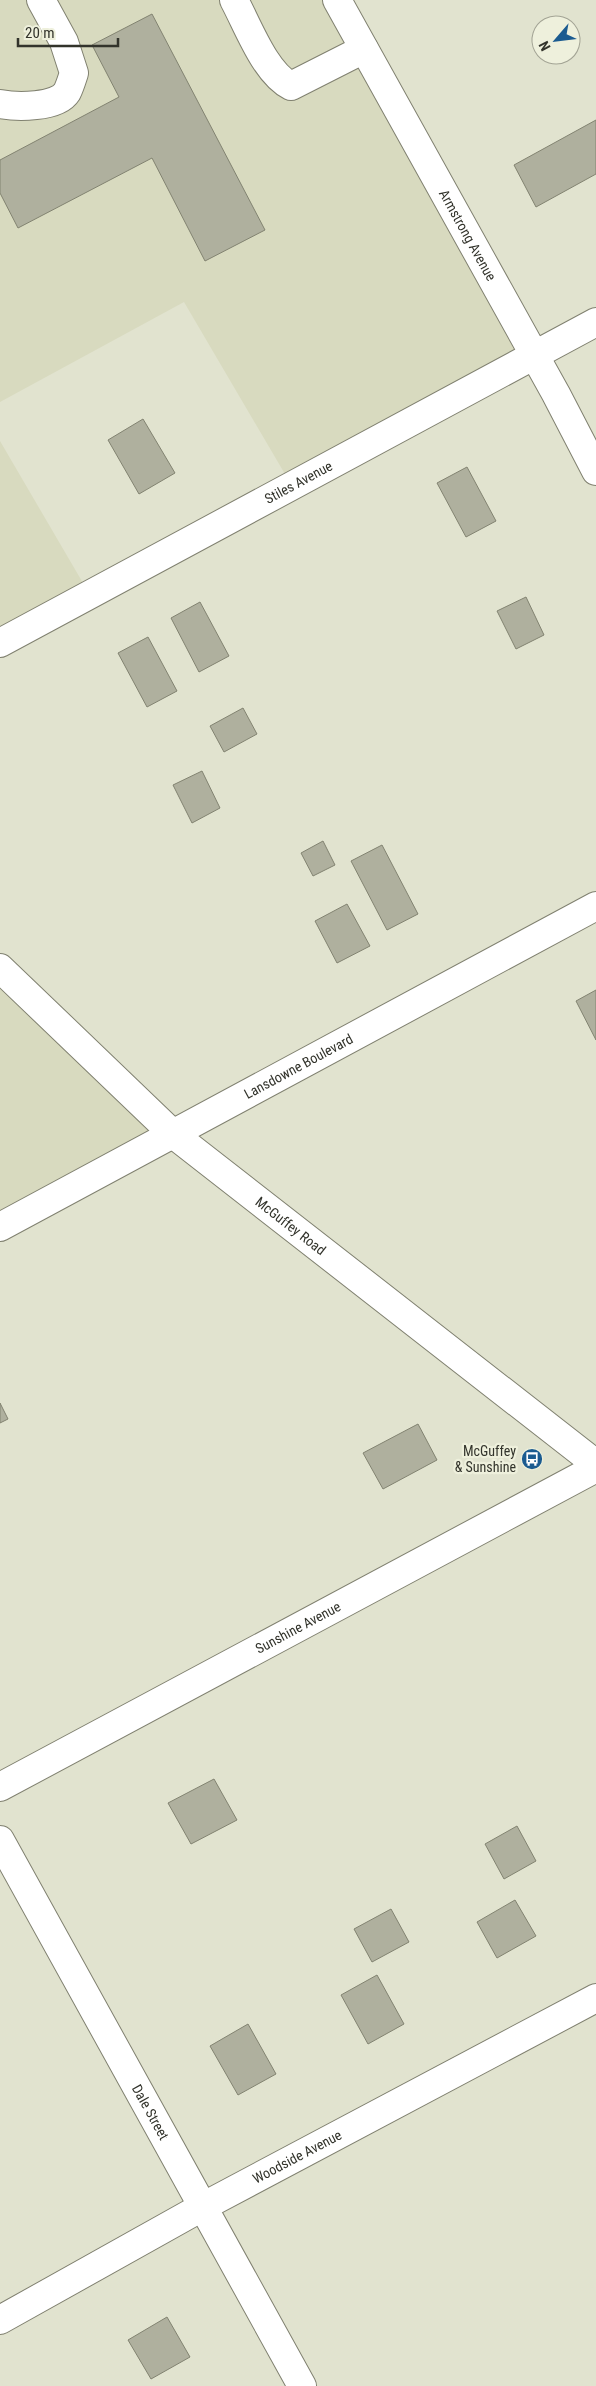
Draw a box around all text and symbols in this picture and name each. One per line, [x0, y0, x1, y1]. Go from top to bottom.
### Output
scale bar [18, 15, 118, 47]
north arrow [531, 15, 581, 65]
text: 20 m [25, 24, 55, 42]
text: N [535, 39, 554, 54]
street label: Armstrong Avenue [436, 187, 500, 284]
street label: Stiles Avenue [262, 457, 335, 507]
street label: Lansdowne Boulevard [241, 1030, 356, 1102]
street label: McGuffey Road [252, 1194, 329, 1258]
place label: McGuffey & Sunshine [455, 1443, 516, 1475]
bus stop icon: McGuffey & Sunshine [520, 1447, 544, 1471]
street label: Sunshine Avenue [253, 1598, 344, 1657]
street label: Dale Street [129, 2082, 172, 2143]
street label: Woodside Avenue [250, 2126, 345, 2187]

